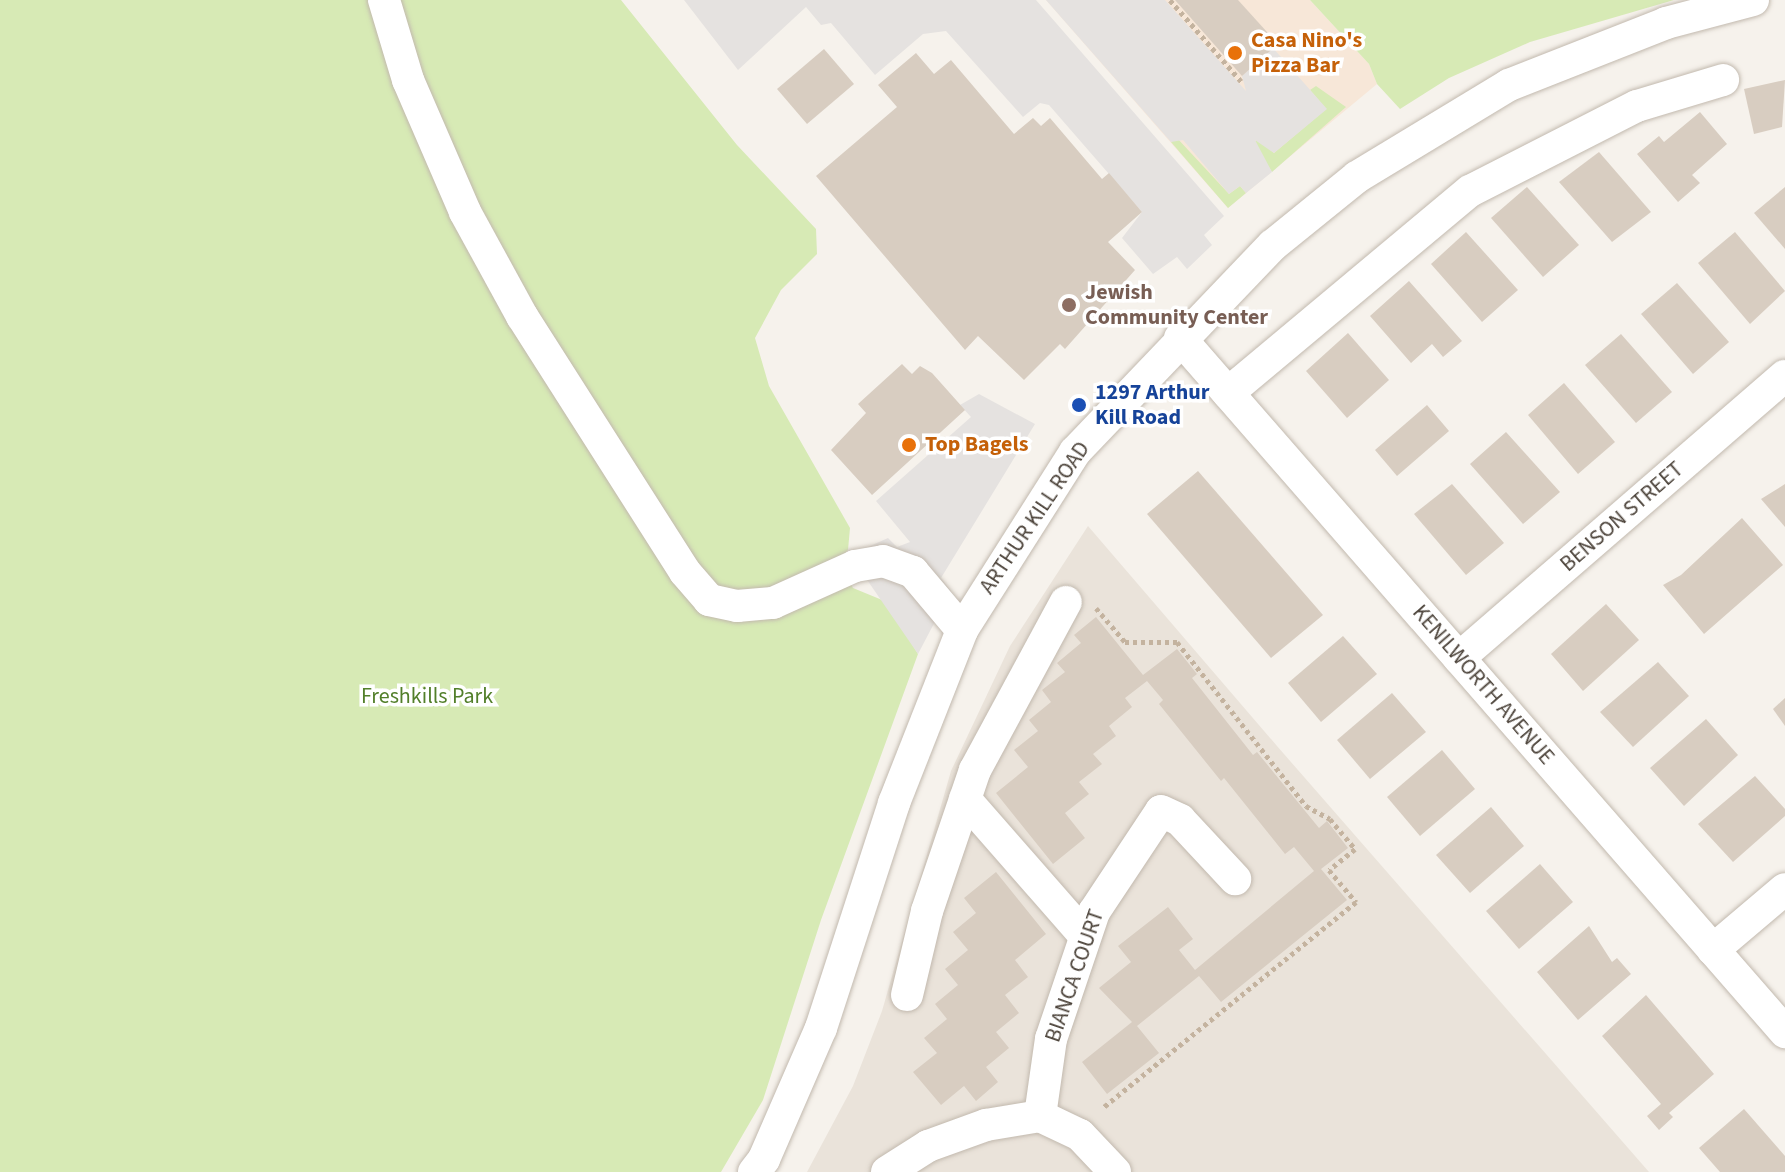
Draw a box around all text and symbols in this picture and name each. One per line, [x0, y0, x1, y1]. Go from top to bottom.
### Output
place label: Casa Nino's Pizza Bar [1251, 27, 1362, 78]
marker: Casa Nino's Pizza Bar [1226, 44, 1244, 62]
place label: Jewish Community Center [1085, 279, 1268, 330]
marker: Jewish Community Center [1060, 296, 1078, 314]
place label: 1297 Arthur Kill Road [1095, 379, 1209, 430]
marker: 1297 Arthur Kill Road [1070, 396, 1088, 414]
place label: Top Bagels [925, 432, 1028, 458]
marker: Top Bagels [900, 436, 918, 454]
street label: ARTHUR KILL ROAD [974, 437, 1096, 599]
street label: BENSON STREET [1555, 456, 1689, 578]
street label: KENILWORTH AVENUE [1406, 600, 1560, 770]
park label: Freshkills Park [361, 684, 493, 710]
street label: BIANCA COURT [1040, 906, 1110, 1046]

